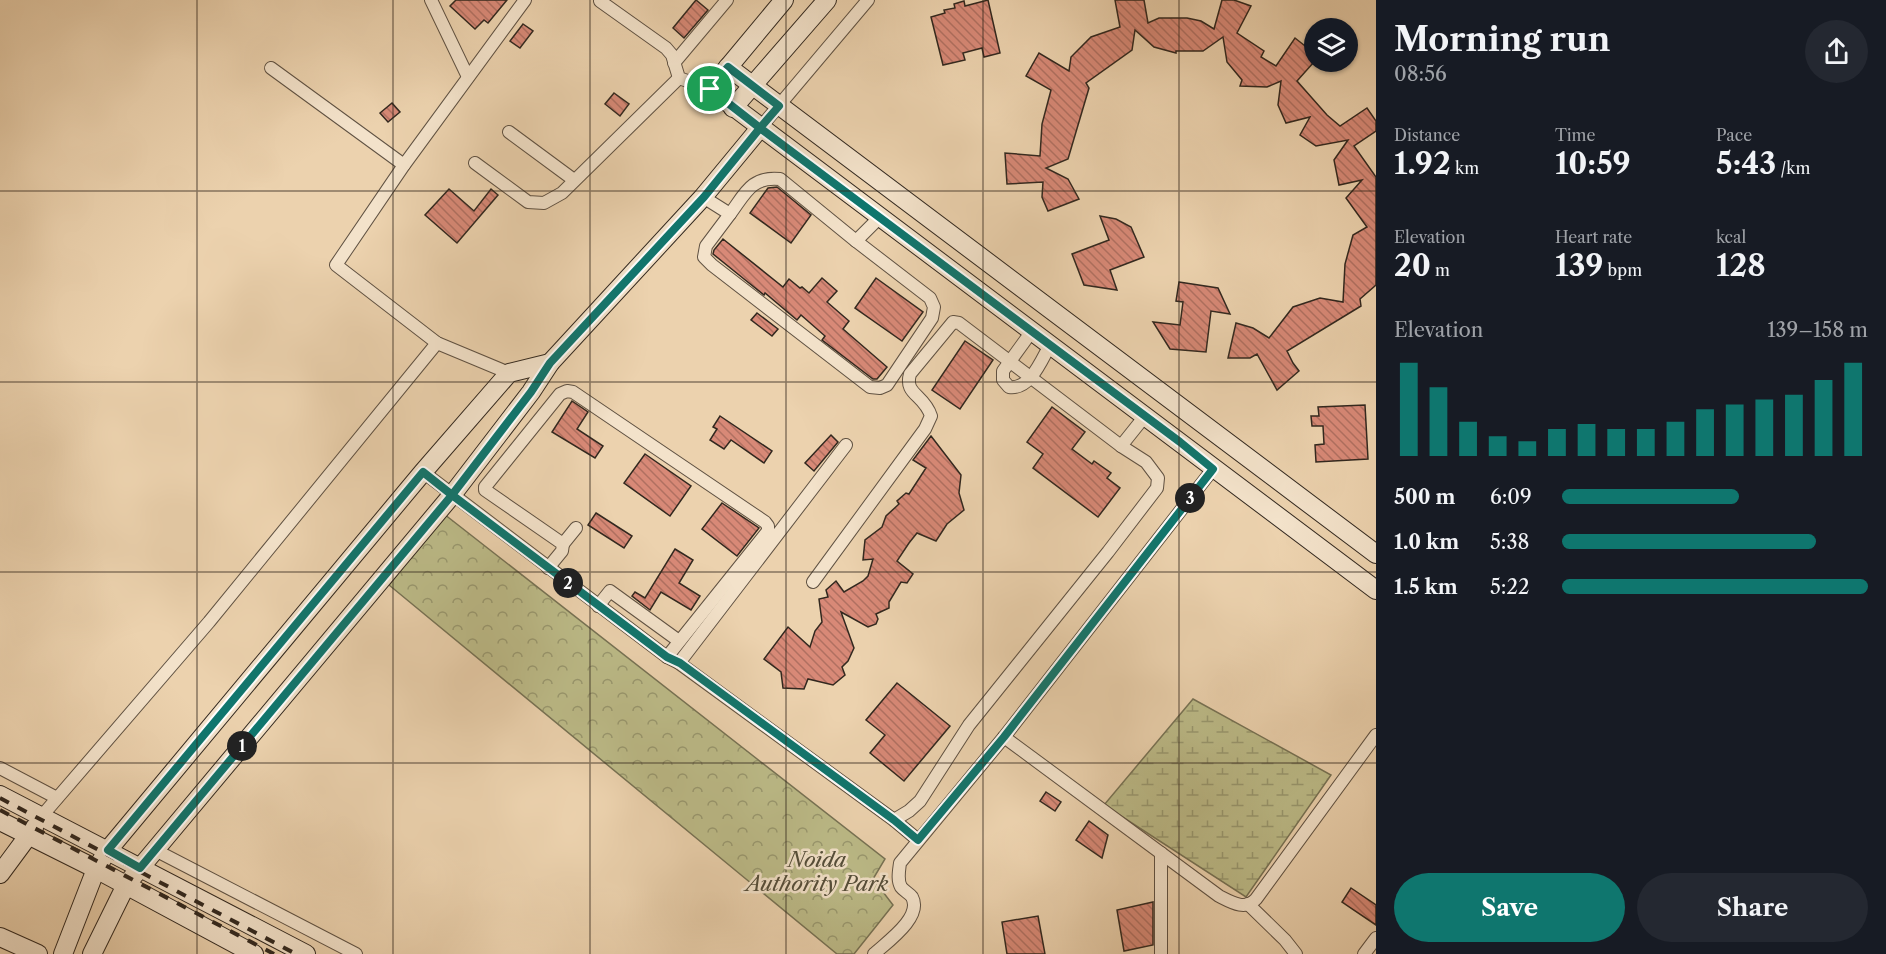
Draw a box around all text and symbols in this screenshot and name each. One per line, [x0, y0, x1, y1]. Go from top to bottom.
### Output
map controls [1304, 18, 1358, 72]
button: layers [1304, 18, 1358, 72]
text: Morning run [1394, 19, 1610, 60]
button: share [1805, 20, 1868, 83]
text: 08:56 [1394, 62, 1447, 86]
pin [684, 63, 735, 114]
icon: arrive [693, 72, 726, 105]
text: Distance [1394, 125, 1460, 145]
text: Time [1555, 125, 1595, 145]
text: Pace [1716, 125, 1752, 145]
text: 1.92 [1394, 145, 1451, 182]
text: 10:59 [1555, 145, 1631, 182]
text: 5:43 [1716, 145, 1776, 182]
text: km [1451, 158, 1479, 178]
text: /km [1776, 158, 1810, 178]
text: Elevation [1394, 227, 1465, 247]
text: Heart rate [1555, 227, 1632, 247]
text: kcal [1716, 227, 1746, 247]
text: 20 [1394, 247, 1431, 284]
text: 139 [1555, 247, 1603, 284]
text: 128 [1716, 247, 1766, 284]
text: m [1431, 260, 1450, 280]
text: bpm [1603, 260, 1642, 280]
text: Elevation [1394, 318, 1483, 342]
text: 139–158 m [1767, 318, 1868, 342]
pin: 3 [1175, 483, 1205, 513]
text: 500 m [1394, 485, 1455, 509]
text: 6:09 [1490, 485, 1532, 509]
text: 3 [1185, 488, 1195, 508]
text: 1.0 km [1394, 530, 1459, 554]
text: 5:38 [1490, 530, 1529, 554]
pin: 2 [553, 568, 583, 598]
text: 2 [563, 573, 573, 593]
text: 1.5 km [1394, 575, 1458, 599]
text: 5:22 [1490, 575, 1529, 599]
pin: 1 [227, 731, 257, 761]
text: 1 [238, 736, 246, 756]
park label: Noida Authority Park [743, 847, 888, 896]
button: Save [1394, 873, 1625, 942]
button: Share [1637, 873, 1868, 942]

